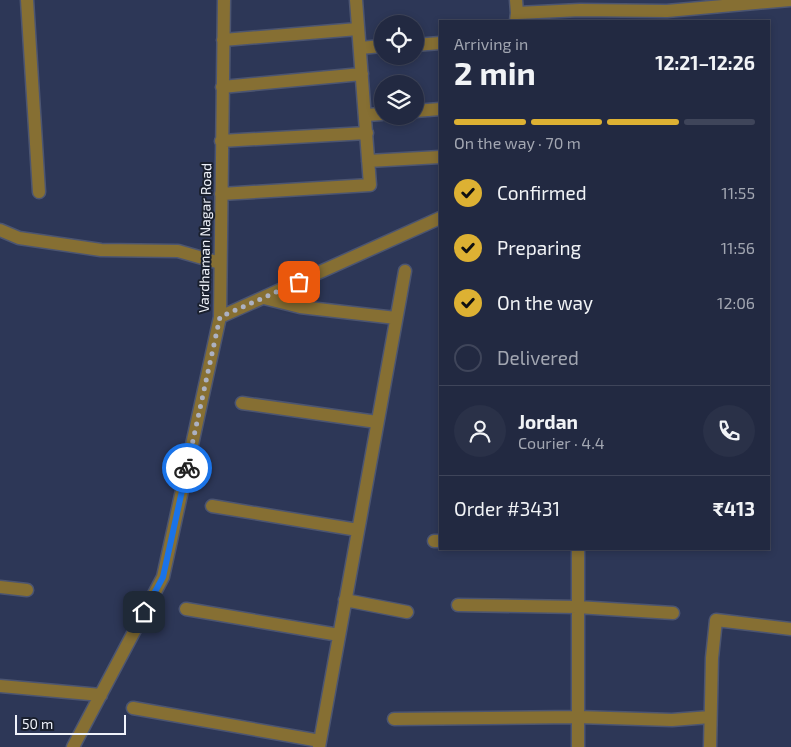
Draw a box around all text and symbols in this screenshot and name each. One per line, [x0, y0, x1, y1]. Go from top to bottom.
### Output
map controls [374, 15, 424, 125]
button: locate [374, 15, 424, 65]
text: Arriving in [454, 34, 528, 53]
text: 12:21–12:26 [655, 51, 755, 74]
text: 2 min [454, 53, 536, 91]
button: layers [374, 75, 424, 125]
text: On the way · 70 m [454, 133, 581, 152]
street label: Vardhaman Nagar Road [195, 163, 214, 313]
icon: check [454, 179, 482, 207]
text: Confirmed [497, 181, 587, 204]
text: 11:55 [721, 183, 755, 202]
icon: check [454, 234, 482, 262]
text: Preparing [497, 236, 581, 259]
text: 11:56 [721, 238, 755, 257]
pin [278, 261, 320, 303]
icon: bag [285, 268, 313, 296]
icon: check [454, 289, 482, 317]
text: On the way [497, 291, 593, 314]
text: 12:06 [717, 293, 755, 312]
text: Delivered [497, 346, 579, 369]
button: person [454, 405, 506, 457]
button: phone [703, 405, 755, 457]
text: Jordan [518, 410, 578, 433]
text: Courier · 4.4 [518, 433, 605, 452]
courier [162, 443, 212, 493]
icon: bike [173, 454, 201, 482]
text: Order #3431 [454, 497, 560, 520]
text: ₹413 [713, 497, 755, 520]
pin [123, 591, 165, 633]
icon: home [130, 598, 158, 626]
scale bar [15, 712, 126, 735]
text: 50 m [22, 715, 53, 732]

